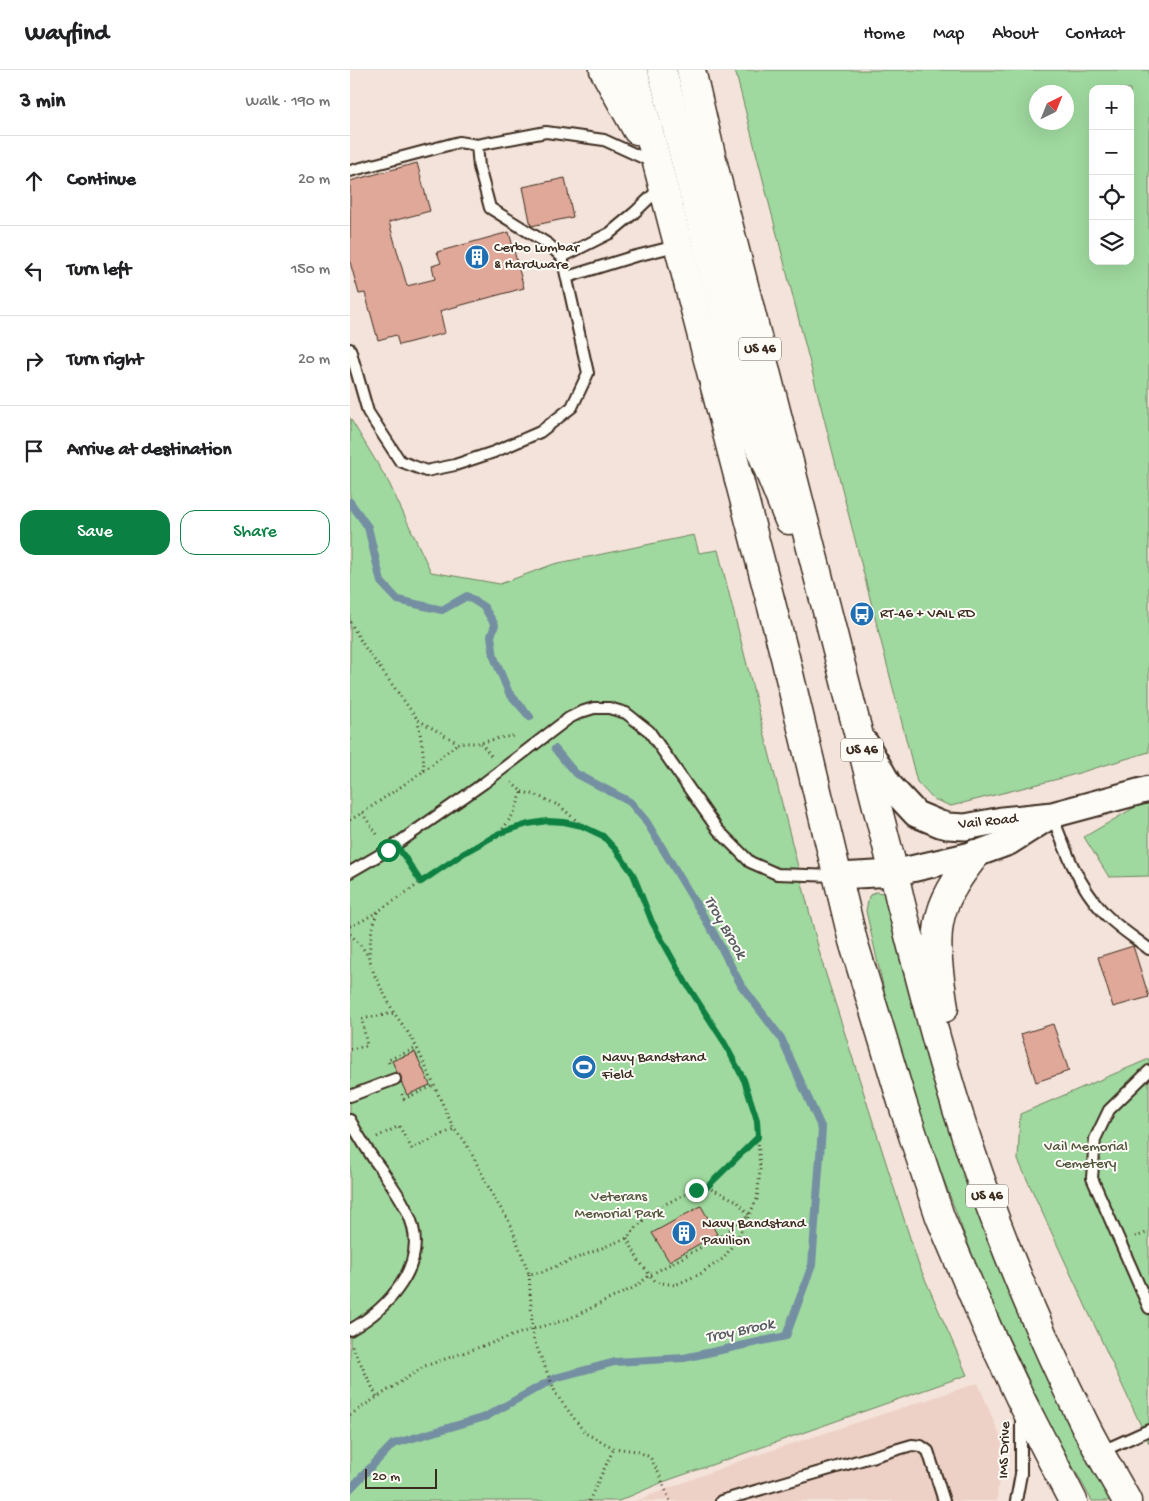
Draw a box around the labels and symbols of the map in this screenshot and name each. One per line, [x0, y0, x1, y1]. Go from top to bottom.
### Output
north arrow [1029, 85, 1074, 130]
place label: Cerbo Lumbar & Hardware [494, 239, 581, 274]
building icon: Cerbo Lumbar & Hardware [464, 244, 490, 270]
road number: US 46 [739, 338, 781, 360]
bus stop icon: RT-46 + VAIL RD [849, 601, 875, 627]
place label: RT-46 + VAIL RD [880, 605, 975, 623]
road number: US 46 [841, 738, 883, 762]
street label: Vail Road [956, 810, 1020, 834]
route start [377, 839, 400, 862]
water label: Troy Brook [698, 893, 751, 964]
place label: Navy Bandstand Field [601, 1049, 707, 1084]
sports icon: Navy Bandstand Field [571, 1054, 597, 1080]
park label: Vail Memorial Cemetery [1043, 1138, 1128, 1173]
route end [685, 1179, 708, 1202]
road number: US 46 [966, 1184, 1008, 1208]
park label: Veterans Memorial Park [575, 1188, 665, 1223]
place label: Navy Bandstand Pavilion [701, 1215, 807, 1250]
building icon: Navy Bandstand Pavilion [671, 1220, 697, 1246]
water label: Troy Brook [704, 1315, 778, 1349]
street label: IMS Drive [995, 1421, 1015, 1479]
scale bar [365, 1466, 438, 1489]

